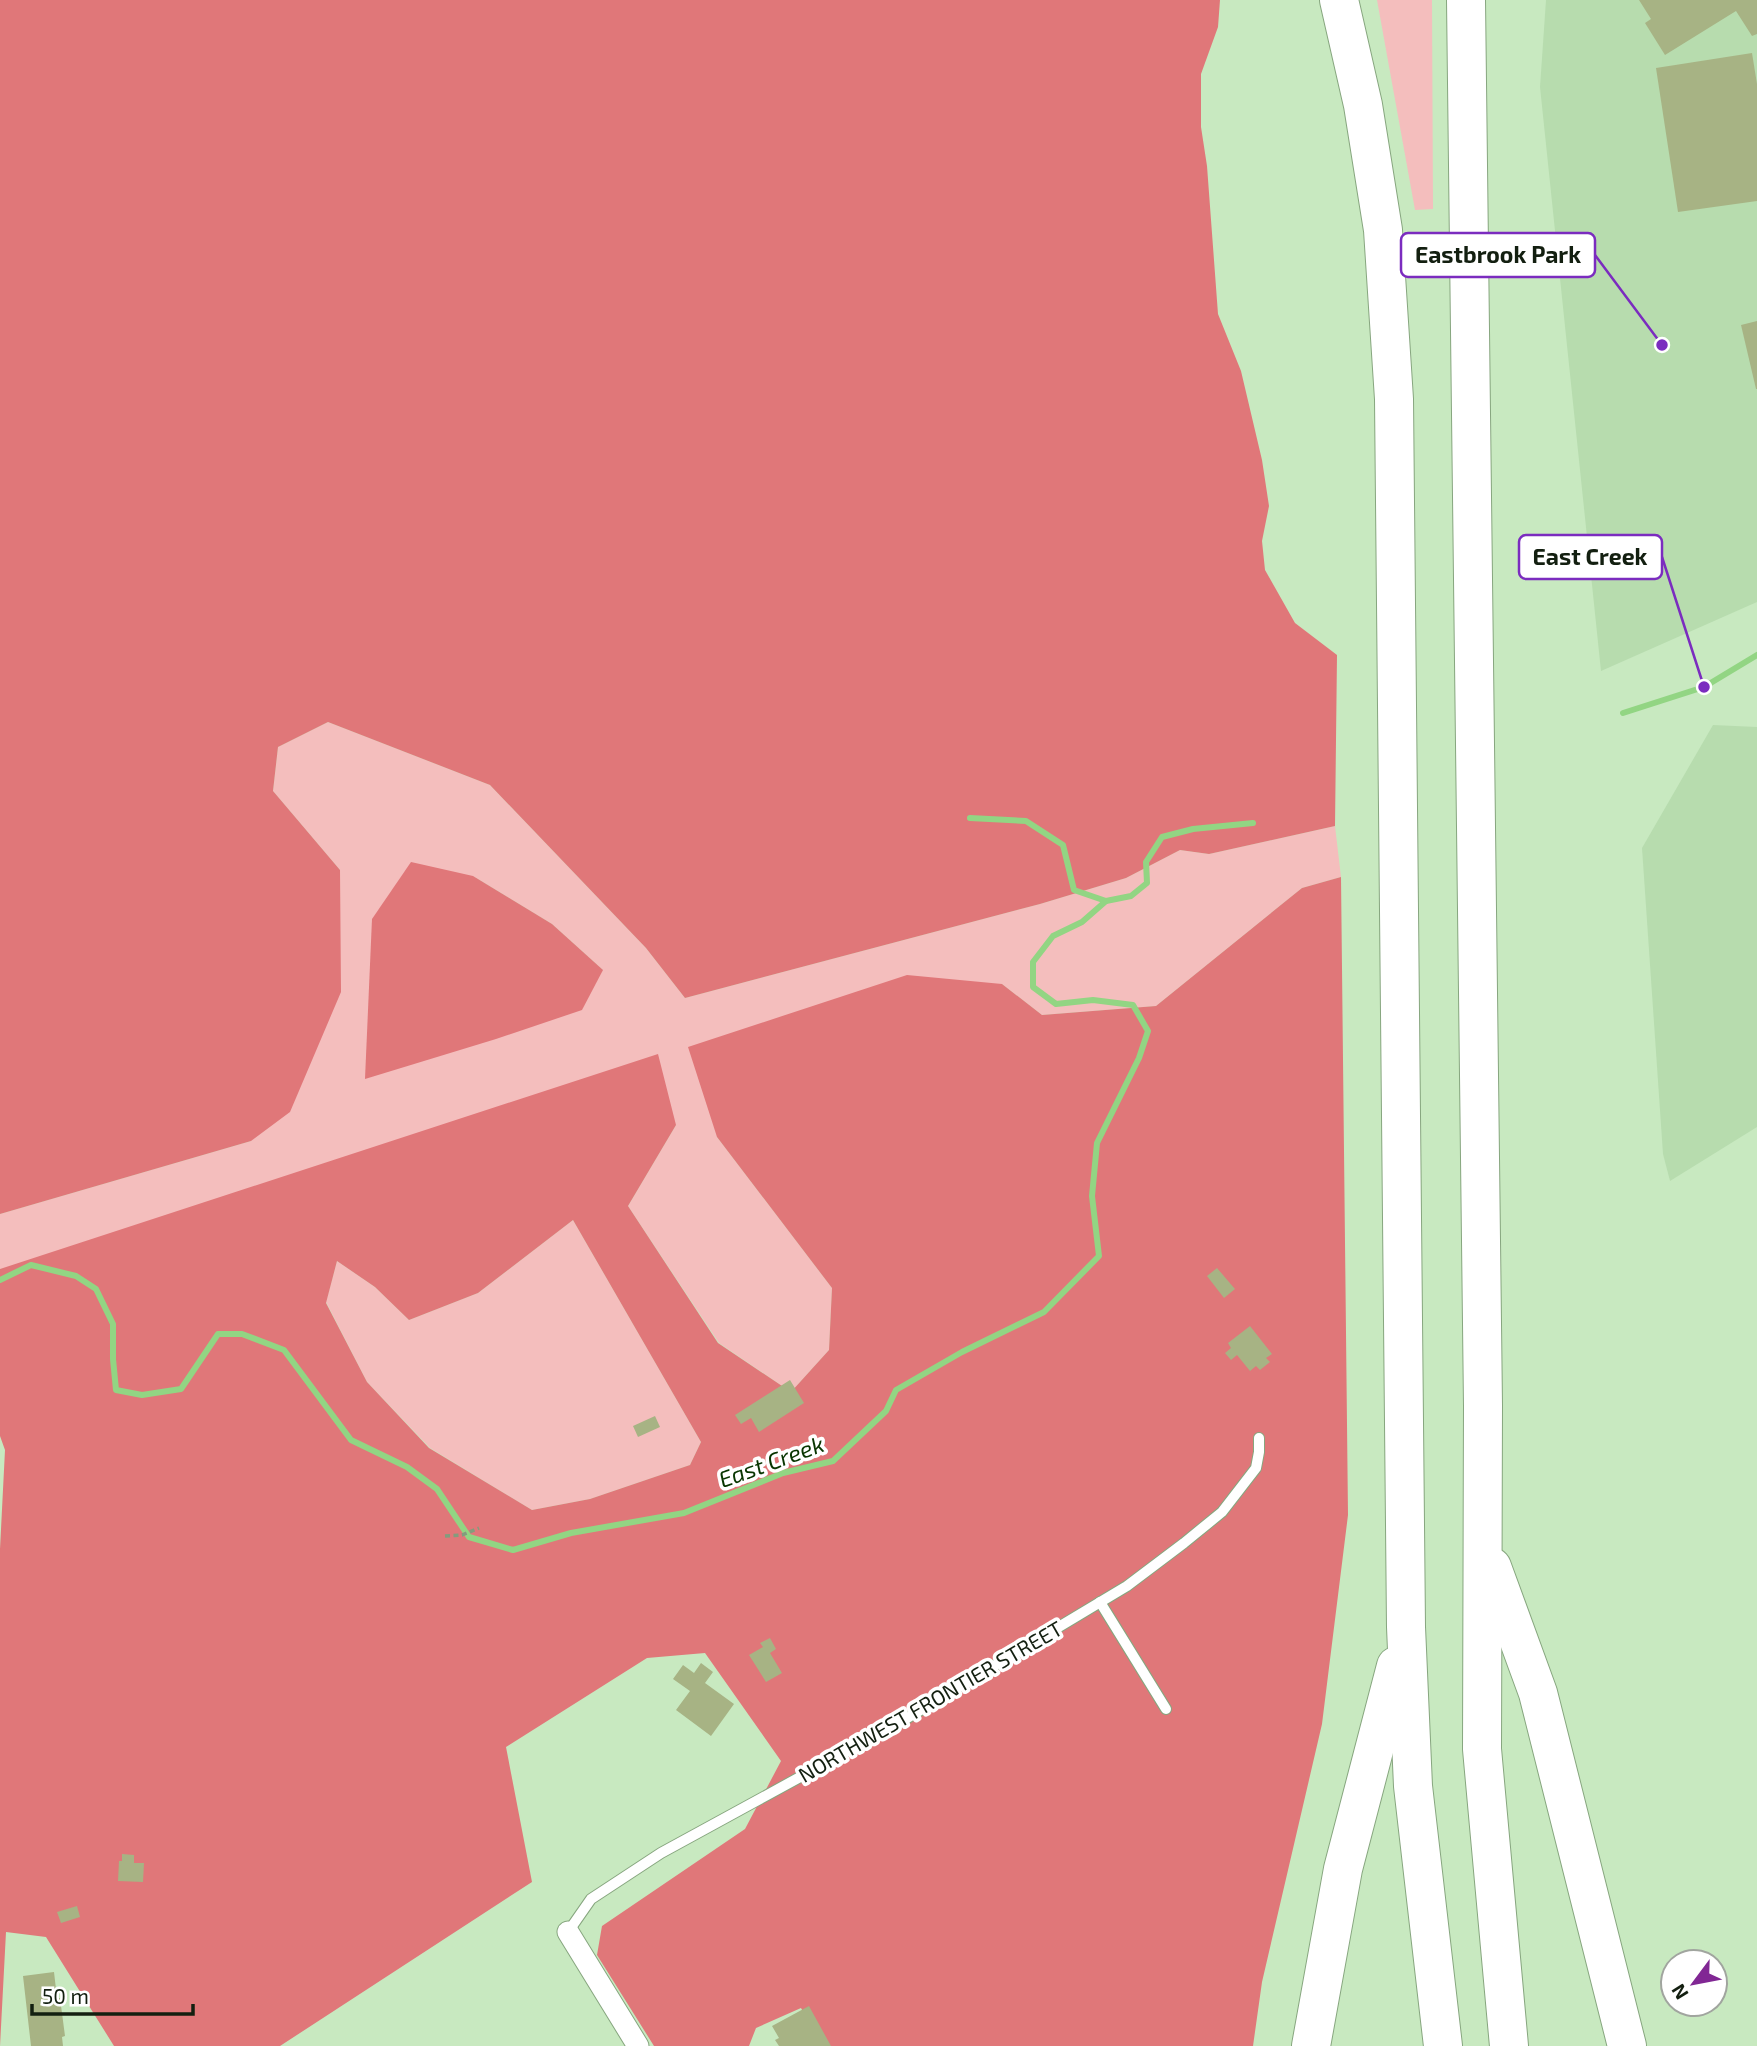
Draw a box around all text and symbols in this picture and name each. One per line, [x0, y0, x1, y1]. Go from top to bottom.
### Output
callout: Eastbrook Park [1401, 233, 1595, 277]
text: Eastbrook Park [1415, 240, 1581, 268]
callout: East Creek [1519, 535, 1662, 579]
text: East Creek [1533, 542, 1648, 570]
water label: East Creek [715, 1429, 827, 1493]
street label: NORTHWEST FRONTIER STREET [794, 1615, 1066, 1787]
north arrow [1659, 1948, 1729, 2018]
scale bar [32, 1972, 192, 2016]
text: N [1666, 1980, 1693, 2004]
text: 50 m [42, 1983, 89, 2008]

